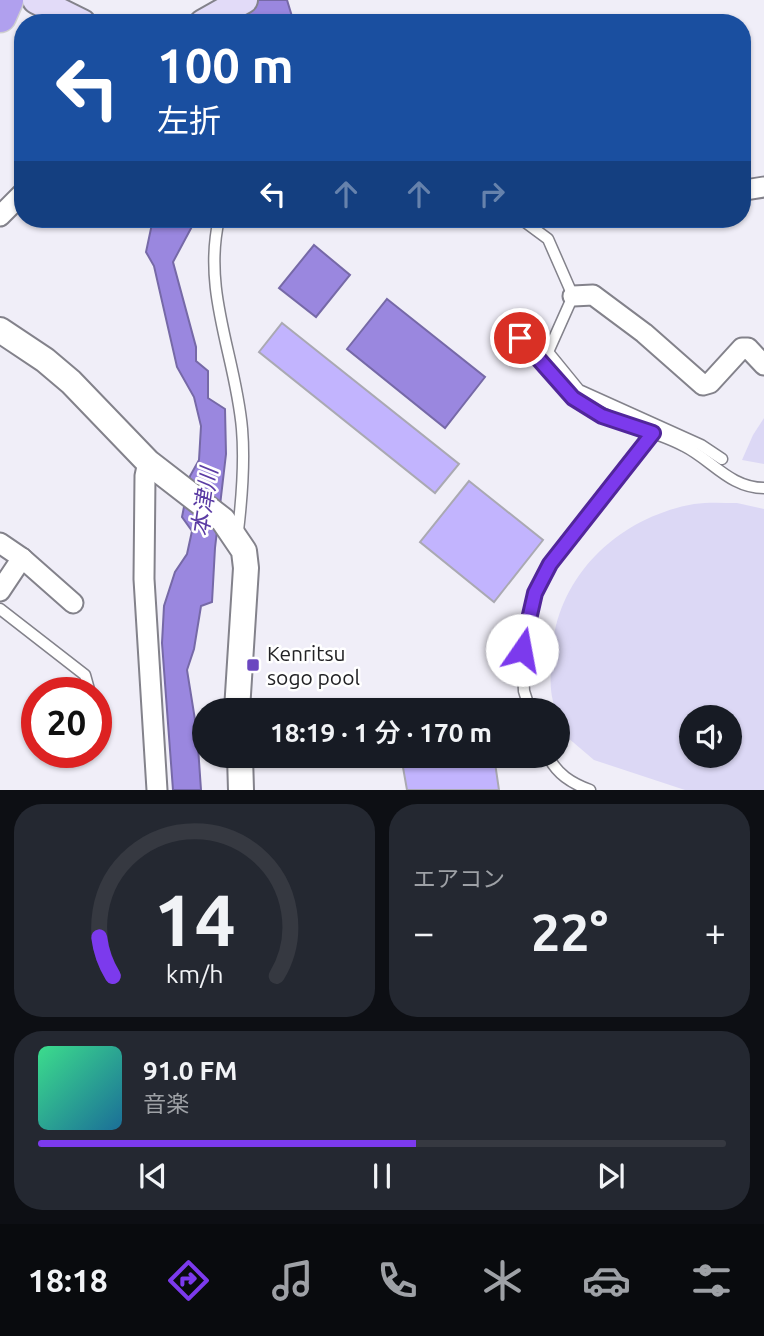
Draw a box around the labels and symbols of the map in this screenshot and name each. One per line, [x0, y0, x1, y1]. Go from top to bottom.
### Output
pin [490, 308, 550, 368]
water label: 本津川 [187, 463, 222, 538]
position arrow [485, 613, 559, 687]
place label: Kenritsu sogo pool [267, 641, 360, 689]
marker: Kenritsu sogo pool [245, 657, 261, 673]
speed limit sign: 20 [21, 677, 112, 768]

